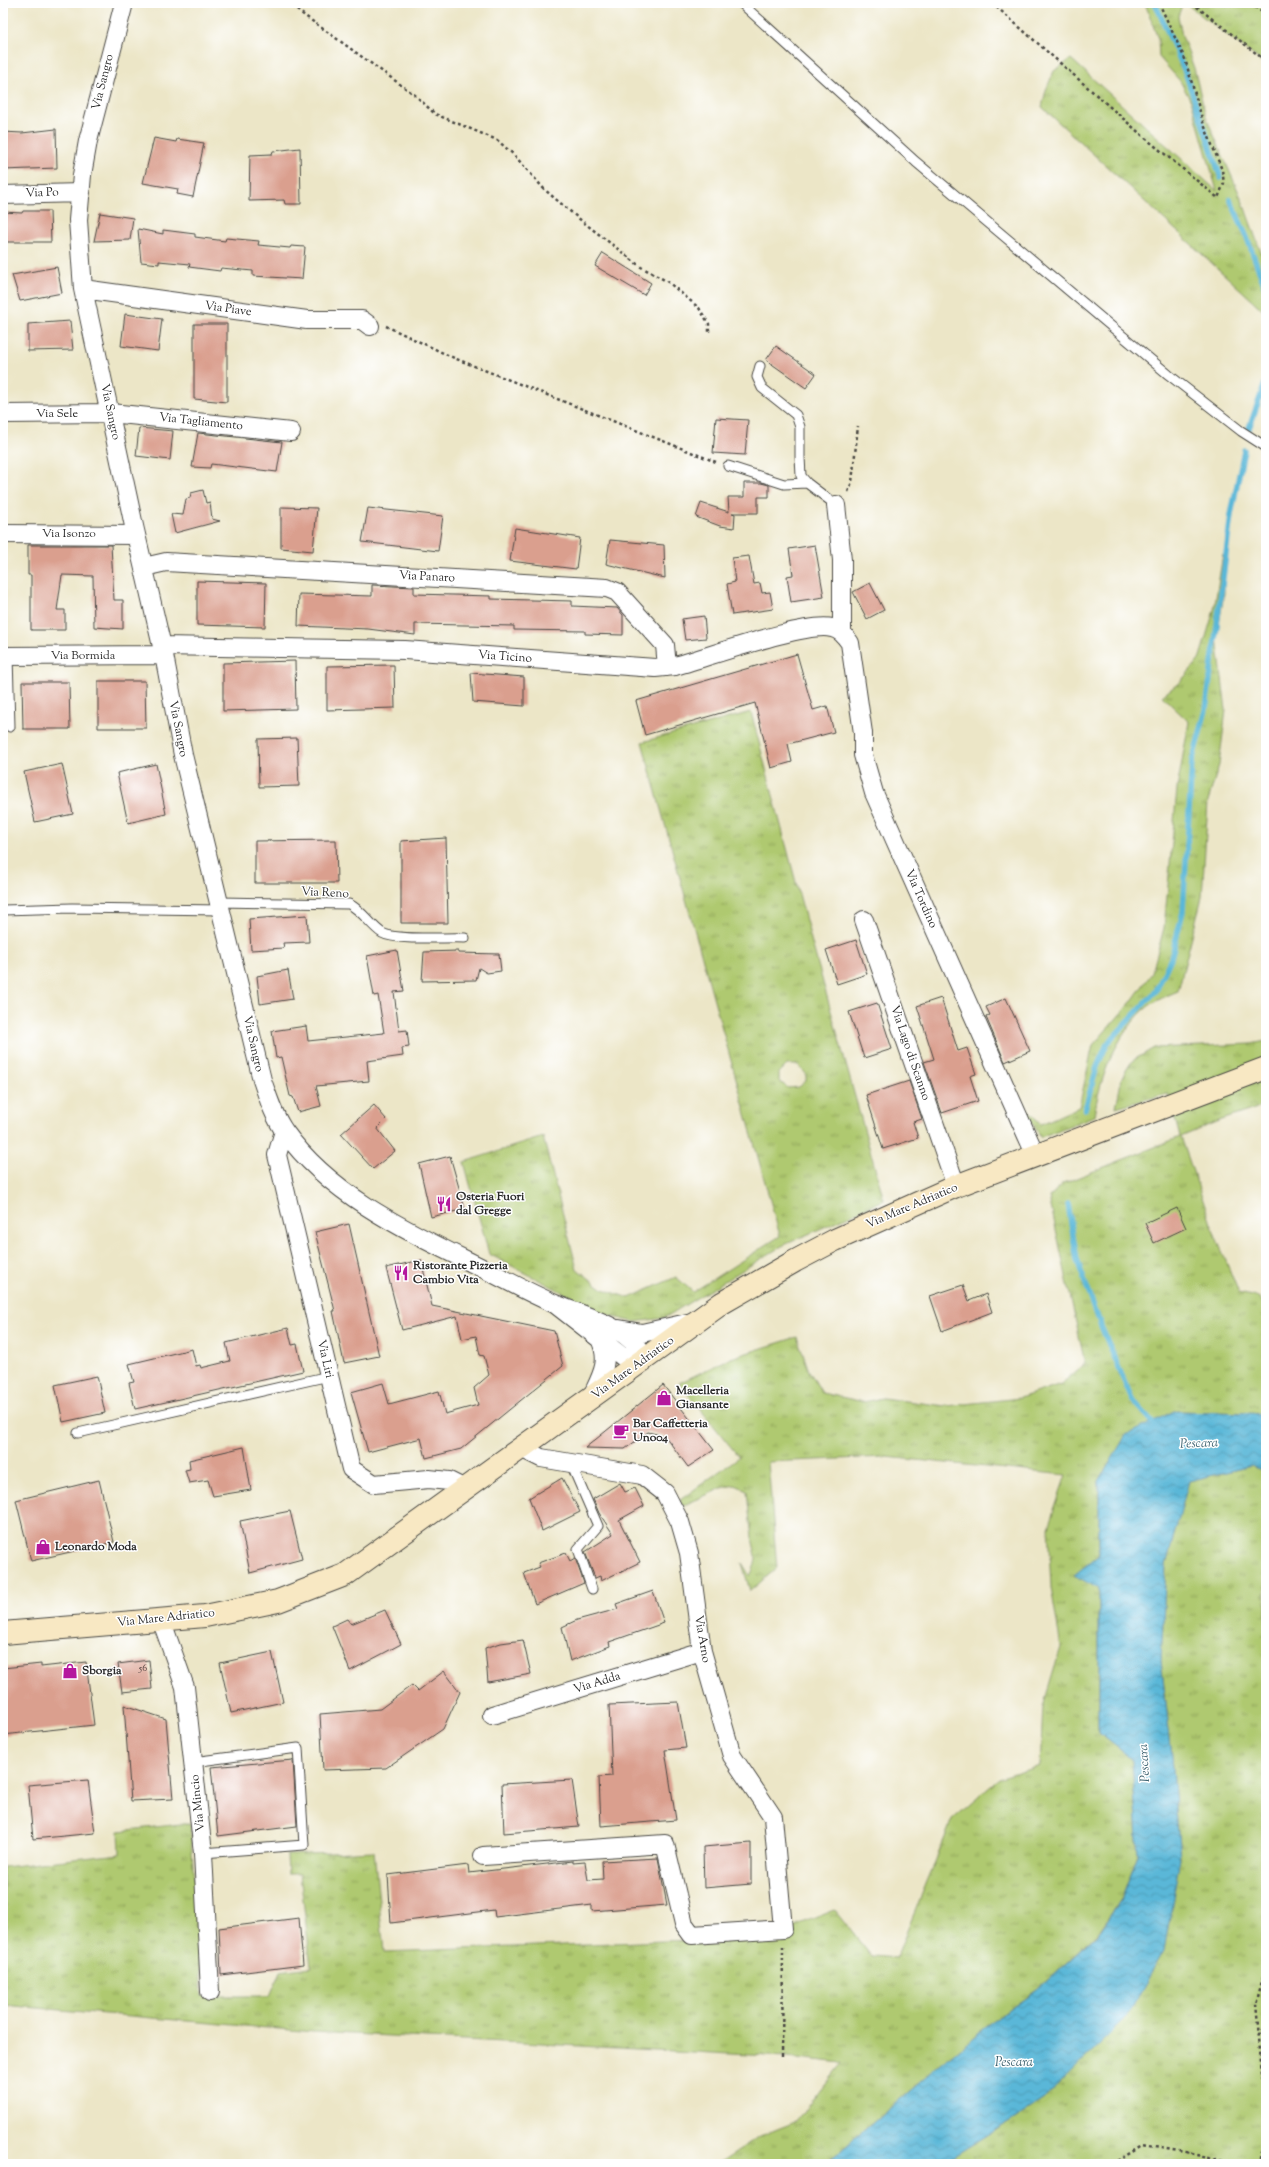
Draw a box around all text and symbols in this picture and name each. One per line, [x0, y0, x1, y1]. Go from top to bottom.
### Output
street label: Via Sangro [87, 52, 119, 112]
street label: Via Po [25, 183, 59, 203]
street label: Via Piave [203, 297, 253, 321]
street label: Via Sangro [95, 382, 125, 442]
street label: Via Sele [36, 405, 78, 423]
street label: Via Tagliamento [158, 409, 244, 435]
street label: Via Isonzo [42, 525, 96, 543]
street label: Via Panaro [399, 567, 456, 587]
street label: Via Ticino [477, 646, 533, 668]
street label: Via Bormida [51, 647, 116, 665]
street label: Via Sangro [164, 699, 192, 759]
street label: Via Tordino [900, 867, 942, 932]
street label: Via Reno [301, 883, 350, 903]
street label: Via Lago di Scanno [885, 1003, 935, 1103]
street label: Via Sangro [238, 1014, 268, 1074]
street label: Via Mare Adriatico [863, 1178, 961, 1233]
place label: Osteria Fuori dal Gregge [456, 1188, 525, 1220]
restaurant icon: Osteria Fuori dal Gregge [435, 1195, 453, 1213]
place label: Ristorante Pizzeria Cambio Vita [412, 1257, 508, 1289]
restaurant icon: Ristorante Pizzeria Cambio Vita [392, 1264, 410, 1282]
street label: Via Mare Adriatico [588, 1332, 678, 1404]
street label: Via Liri [312, 1338, 338, 1381]
place label: Macelleria Giansante [675, 1382, 729, 1414]
shop icon: Macelleria Giansante [655, 1389, 673, 1407]
place label: Bar Caffetteria Uno04 [632, 1415, 708, 1447]
cafe icon: Bar Caffetteria Uno04 [612, 1422, 630, 1440]
water label: Pescara [1180, 1434, 1219, 1454]
shop icon: Leonardo Moda [34, 1538, 52, 1556]
place label: Leonardo Moda [54, 1538, 137, 1556]
street label: Via Mare Adriatico [116, 1604, 216, 1632]
street label: Via Arno [689, 1614, 715, 1665]
house number: 56 [138, 1661, 147, 1676]
shop icon: Sborgia [61, 1662, 79, 1680]
place label: Sborgia [82, 1662, 122, 1680]
street label: Via Adda [571, 1667, 623, 1699]
water label: Pescara [1135, 1743, 1155, 1783]
street label: Via Mincio [186, 1773, 210, 1832]
water label: Pescara [995, 2054, 1033, 2072]

